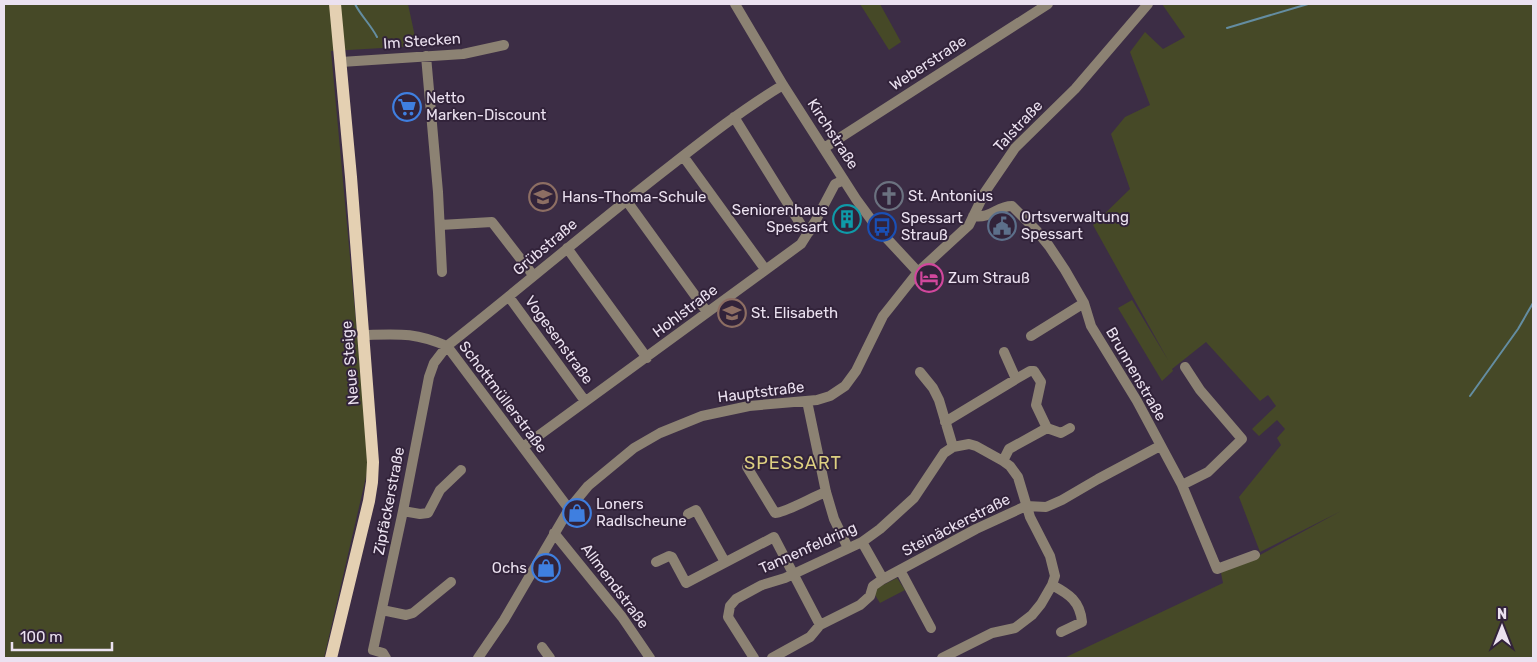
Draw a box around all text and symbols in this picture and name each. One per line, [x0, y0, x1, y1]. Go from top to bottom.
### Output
street label: Im Stecken [383, 29, 461, 53]
street label: Weberstraße [886, 32, 970, 94]
place label: Netto Marken-Discount [426, 89, 546, 124]
supermarket icon: Netto Marken-Discount [392, 92, 422, 122]
street label: Kirchstraße [804, 95, 862, 173]
street label: Talstraße [990, 97, 1046, 155]
church icon: St. Antonius [874, 181, 904, 211]
school or university icon: Hans-Thoma-Schule [528, 182, 558, 212]
place label: St. Antonius [908, 187, 994, 205]
place label: Hans-Thoma-Schule [562, 188, 706, 206]
place label: Seniorenhaus Spessart [732, 201, 828, 236]
building icon: Seniorenhaus Spessart [832, 204, 862, 234]
place label: Ortsverwaltung Spessart [1021, 208, 1129, 243]
place label: Spessart Strauß [901, 209, 963, 244]
public building icon: Ortsverwaltung Spessart [987, 211, 1017, 241]
bus stop icon: Spessart Strauß [867, 212, 897, 242]
street label: Grübstraße [509, 215, 581, 279]
hotel icon: Zum Strauß [914, 263, 944, 293]
place label: Zum Strauß [948, 269, 1030, 287]
street label: Hohlstraße [649, 281, 721, 341]
street label: Vogesenstraße [521, 292, 597, 388]
school or university icon: St. Elisabeth [717, 298, 747, 328]
place label: St. Elisabeth [751, 304, 838, 322]
street label: Neue Steige [337, 320, 363, 406]
street label: Brunnenstraße [1102, 324, 1170, 424]
street label: Schottmüllerstraße [455, 338, 551, 456]
street label: Hauptstraße [717, 378, 805, 406]
street label: Zipfäckerstraße [370, 445, 408, 557]
district label: SPESSART [744, 452, 842, 474]
street label: Steinäckerstraße [899, 490, 1013, 560]
place label: Loners Radlscheune [596, 495, 687, 530]
shop icon: Loners Radlscheune [562, 498, 592, 528]
street label: Tannenfeldring [756, 518, 860, 578]
street label: Allmendstraße [577, 540, 653, 632]
shop icon: Ochs [531, 553, 561, 583]
place label: Ochs [492, 559, 527, 577]
north arrow [1477, 602, 1527, 652]
text: N [1497, 606, 1507, 623]
scale bar [12, 620, 112, 652]
text: 100 m [20, 628, 62, 646]

